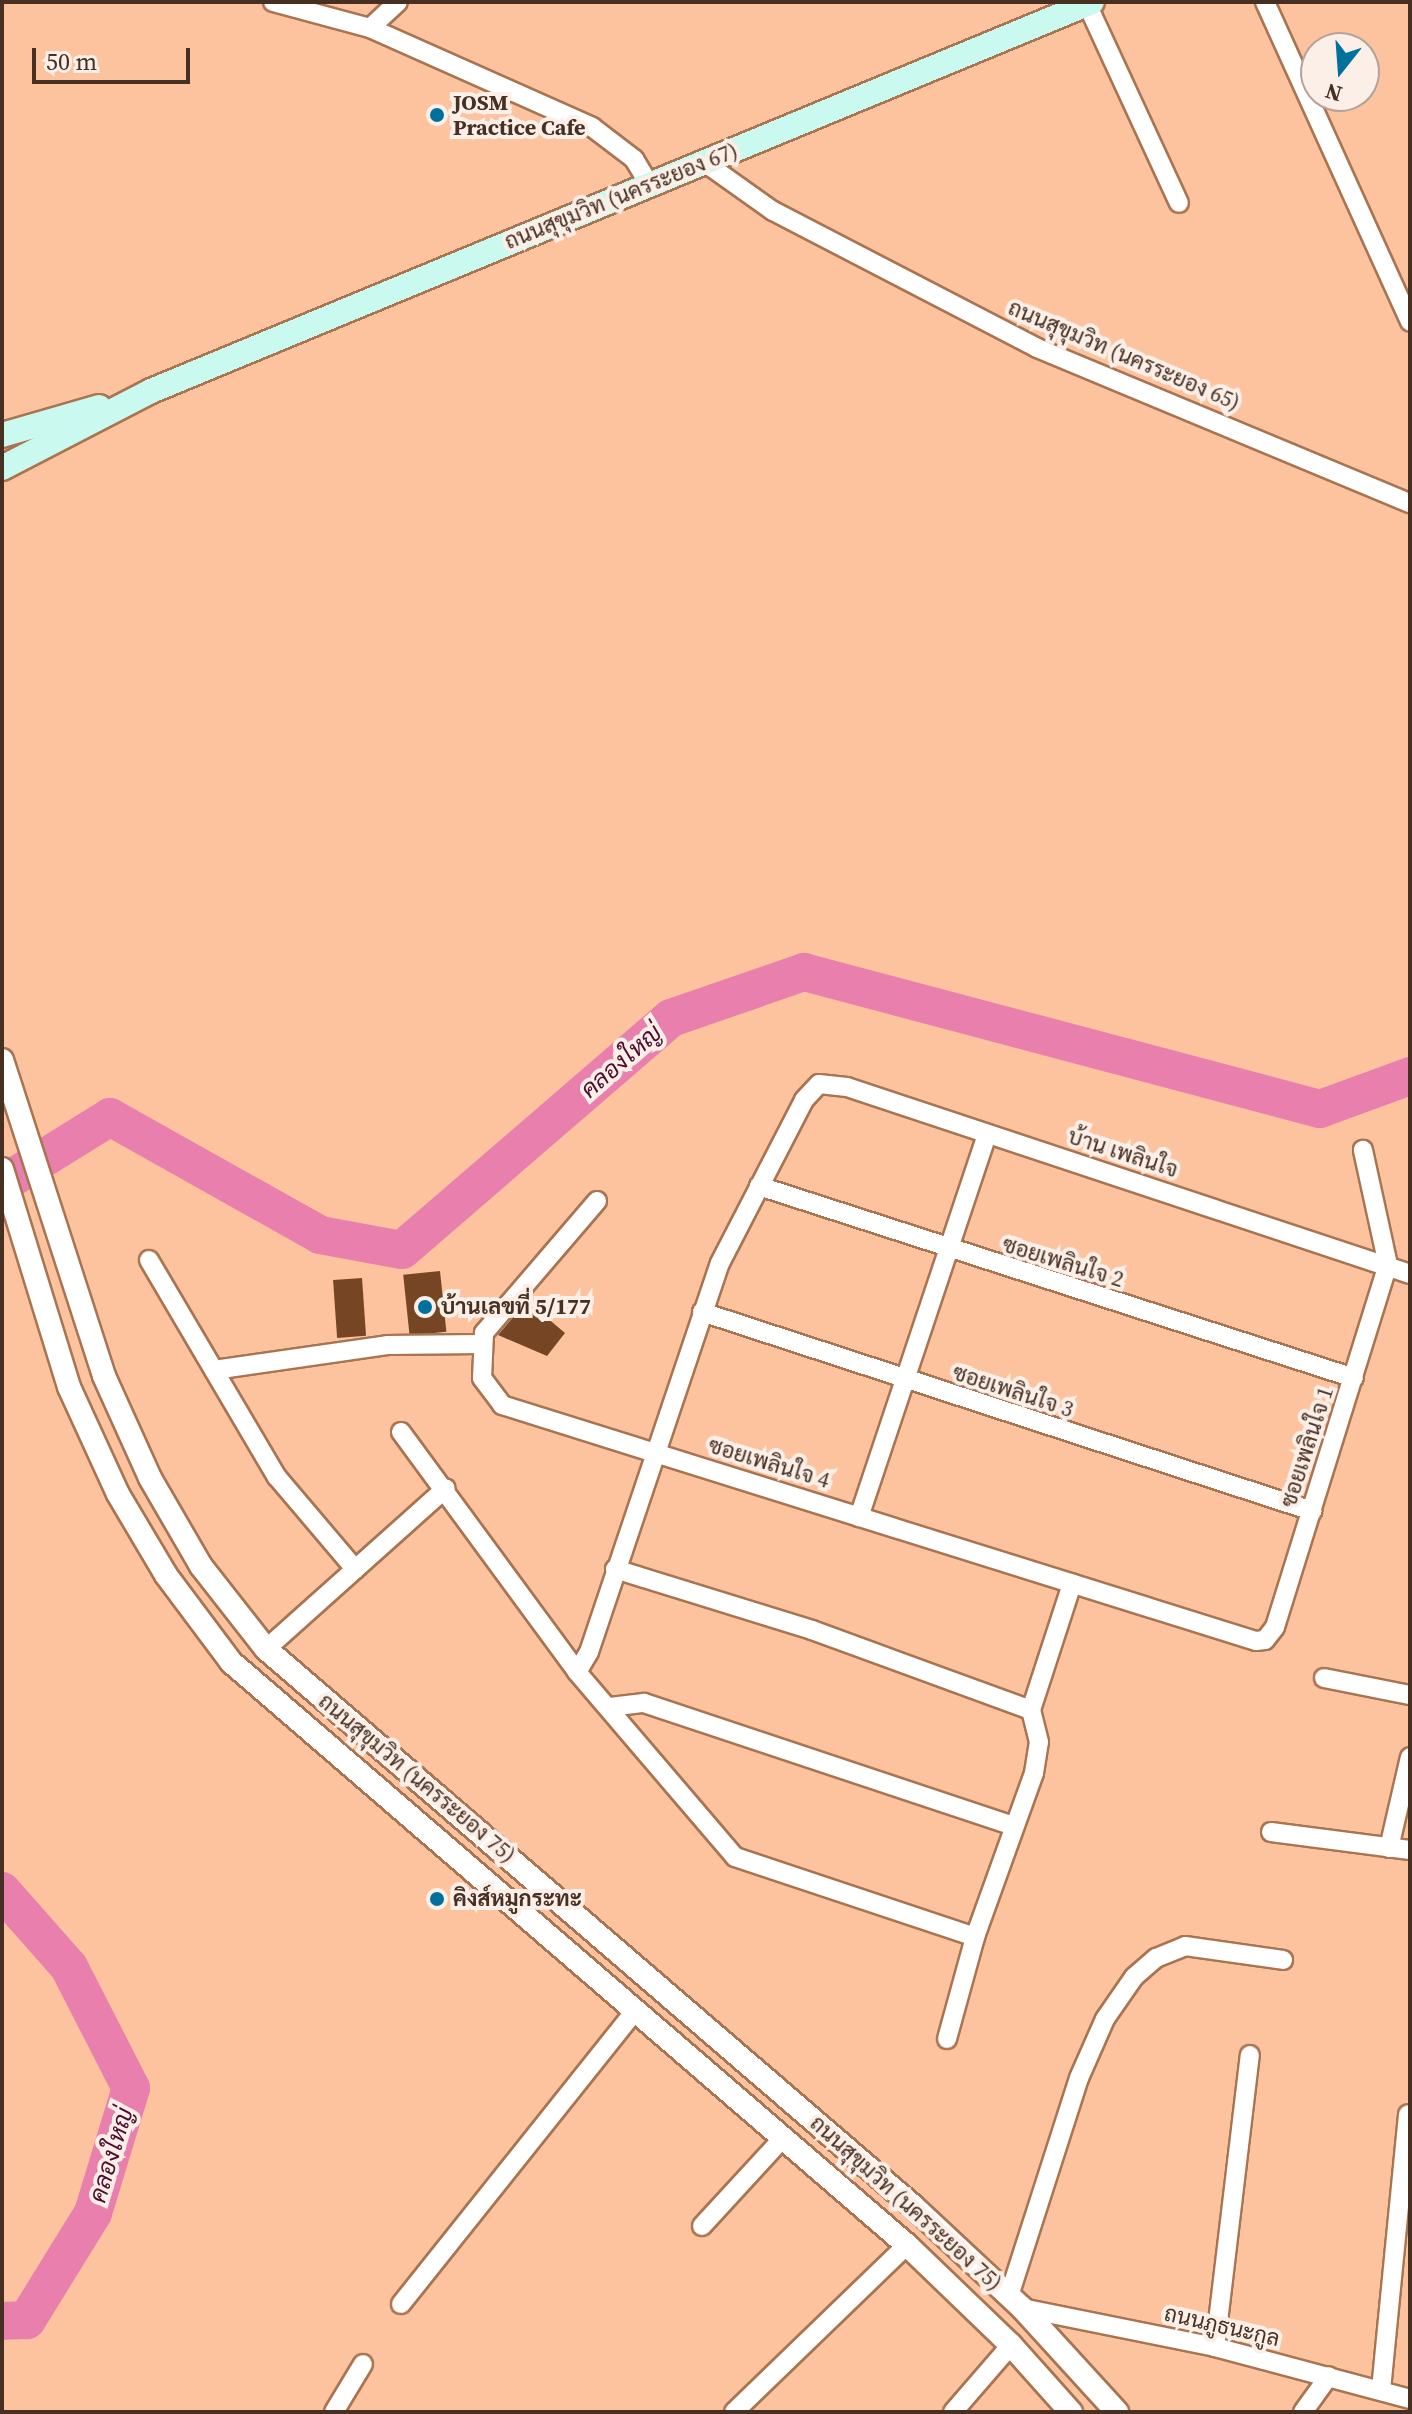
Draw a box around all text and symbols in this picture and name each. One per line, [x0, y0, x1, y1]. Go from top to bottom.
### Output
scale bar [36, 32, 194, 82]
north arrow [1300, 32, 1380, 112]
text: 50 m [46, 45, 97, 78]
text: N [1322, 76, 1346, 110]
place label: JOSM Practice Cafe [453, 89, 586, 140]
marker: JOSM Practice Cafe [428, 106, 446, 124]
street label: ถนนสุขุมวิท (นครระยอง 67) [501, 137, 741, 255]
street label: ถนนสุขุมวิท (นครระยอง 65) [1004, 294, 1244, 416]
water label: คลองใหญ่ [575, 1018, 667, 1104]
street label: บ้าน เพลินใจ [1065, 1123, 1181, 1183]
street label: ซอยเพลินใจ 2 [999, 1231, 1127, 1293]
place label: บ้านเลขที่ 5/177 [441, 1294, 591, 1320]
marker: บ้านเลขที่ 5/177 [416, 1298, 434, 1316]
street label: ซอยเพลินใจ 3 [949, 1359, 1077, 1423]
street label: ซอยเพลินใจ 1 [1275, 1383, 1339, 1511]
street label: ซอยเพลินใจ 4 [705, 1432, 833, 1494]
street label: ถนนสุขุมวิท (นครระยอง 75) [313, 1688, 521, 1868]
place label: คิงส์หมูกระทะ [453, 1886, 582, 1912]
marker: คิงส์หมูกระทะ [428, 1890, 446, 1908]
water label: คลองใหญ่ [83, 2104, 139, 2206]
street label: ถนนสุขุมวิท (นครระยอง 75) [805, 2110, 1007, 2296]
street label: ถนนภูธนะกูล [1162, 2300, 1282, 2352]

